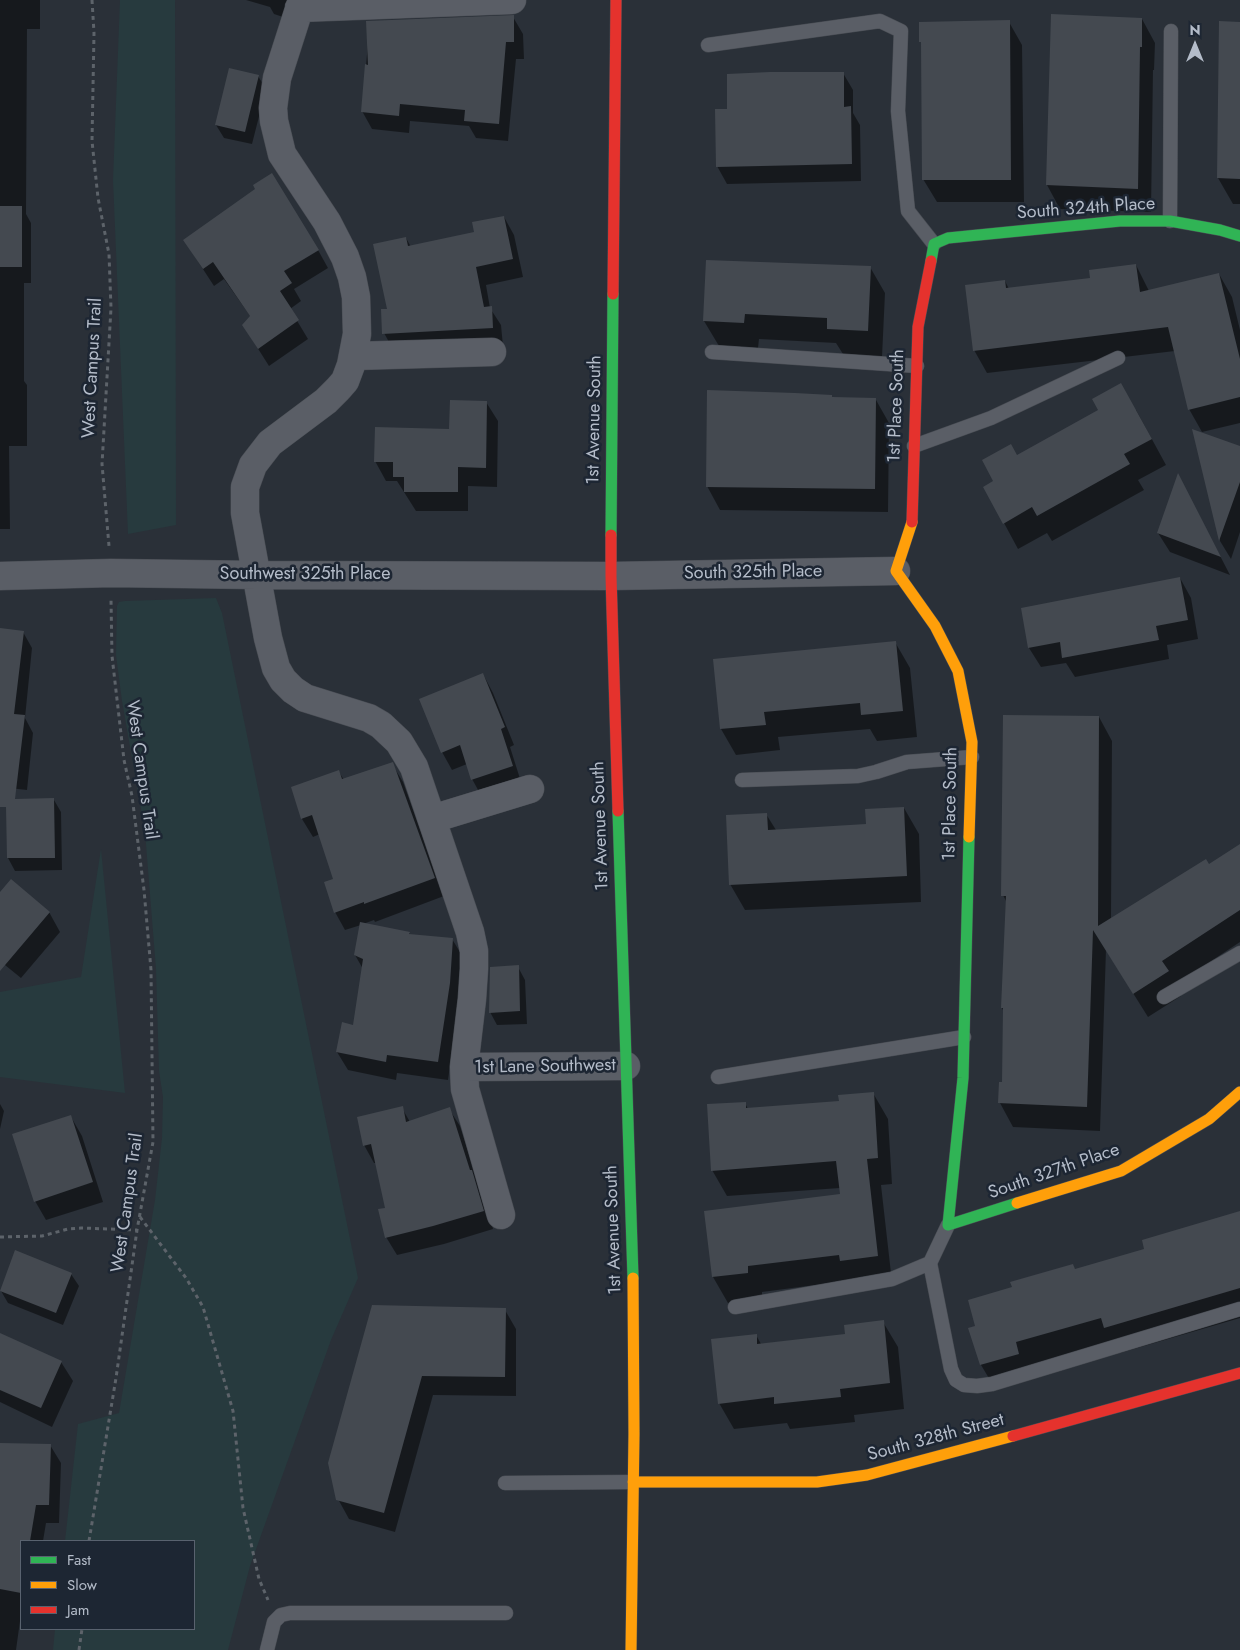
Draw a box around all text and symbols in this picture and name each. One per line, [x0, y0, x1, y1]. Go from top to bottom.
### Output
north arrow [1170, 20, 1220, 70]
text: N [1189, 20, 1201, 40]
street label: South 324th Place [1016, 193, 1156, 225]
street label: West Campus Trail [79, 297, 107, 439]
street label: 1st Place South [884, 349, 910, 463]
street label: 1st Avenue South [583, 355, 607, 485]
street label: South 325th Place [684, 561, 822, 585]
street label: Southwest 325th Place [220, 564, 390, 586]
street label: West Campus Trail [121, 699, 161, 841]
street label: 1st Place South [939, 747, 963, 861]
street label: 1st Avenue South [588, 761, 614, 891]
street label: 1st Lane Southwest [474, 1055, 616, 1079]
street label: West Campus Trail [108, 1132, 148, 1274]
street label: South 327th Place [985, 1139, 1123, 1205]
street label: 1st Avenue South [601, 1165, 627, 1295]
street label: South 328th Street [865, 1409, 1007, 1467]
legend [20, 1540, 195, 1630]
text: Fast [67, 1549, 91, 1571]
text: Slow [67, 1574, 97, 1596]
text: Jam [67, 1599, 90, 1621]

